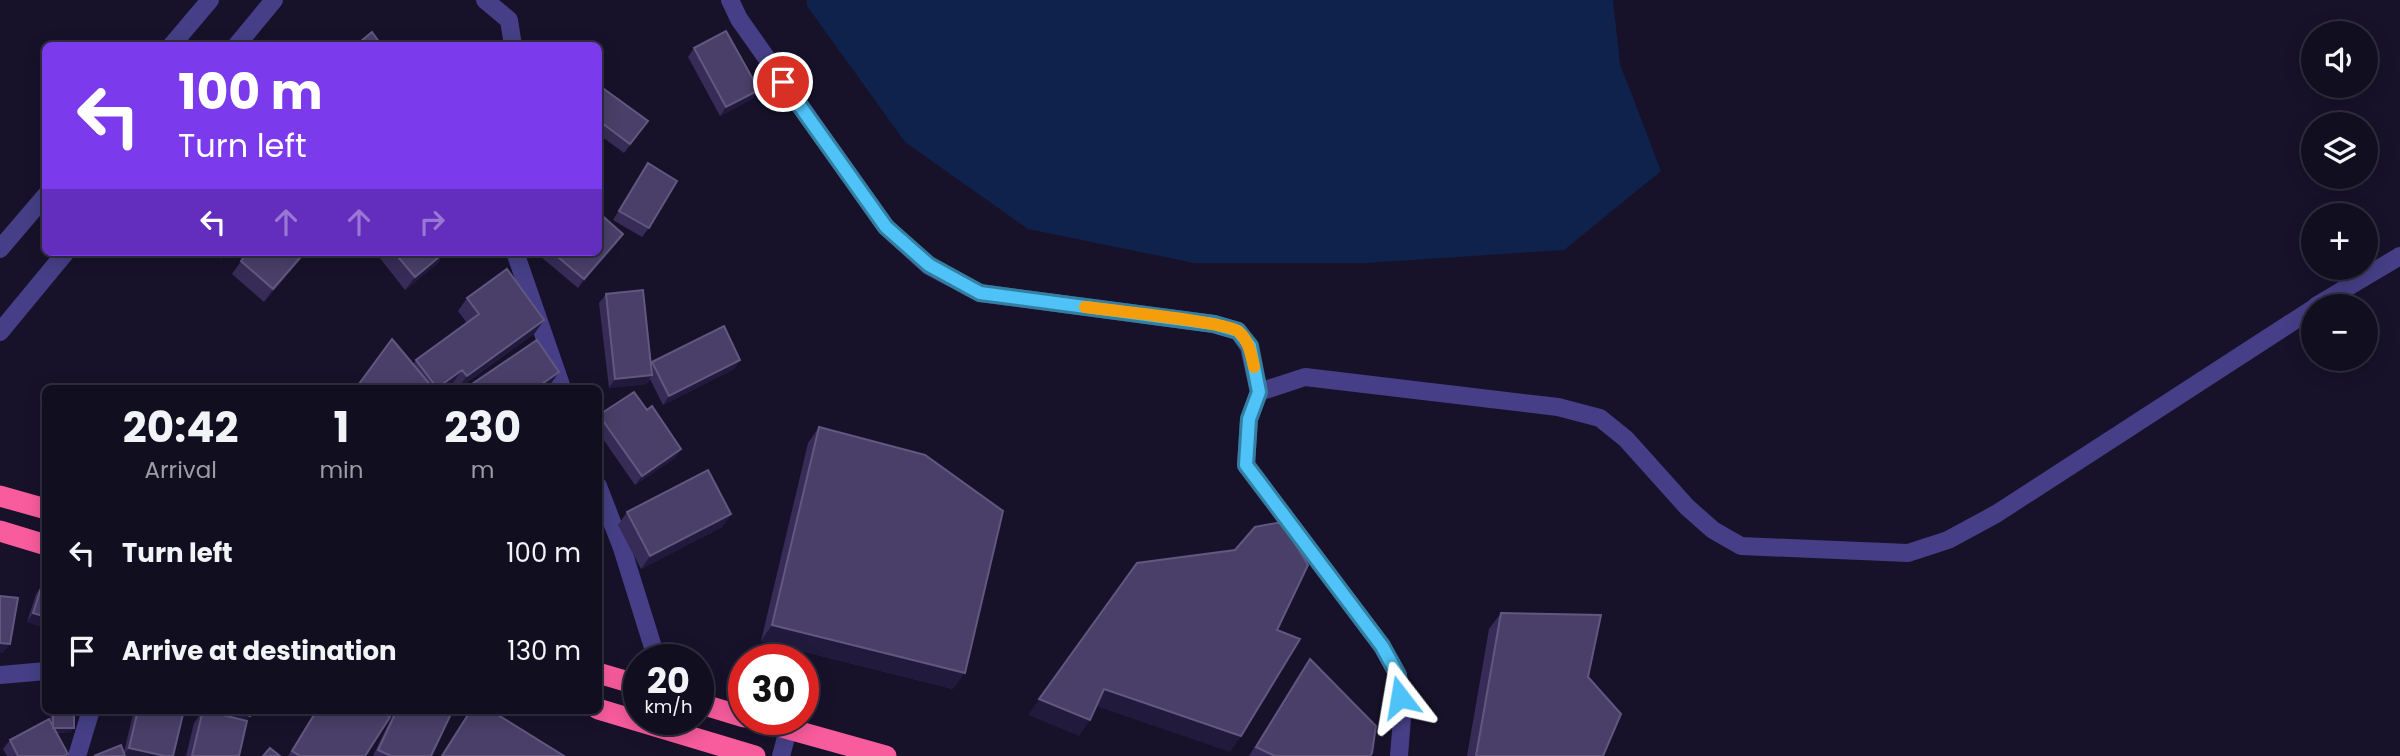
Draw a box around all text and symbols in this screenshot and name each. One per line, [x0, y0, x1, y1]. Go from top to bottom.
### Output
map controls [2301, 21, 2378, 371]
button: sound [2301, 21, 2378, 98]
pin [753, 52, 813, 112]
text: 100 m [178, 58, 323, 126]
icon: arrive [764, 63, 802, 101]
icon: left [63, 70, 154, 161]
button: layers [2301, 112, 2378, 189]
text: Turn left [178, 123, 307, 168]
icon: left [194, 203, 232, 241]
icon: ahead [267, 203, 305, 241]
icon: ahead [340, 203, 378, 241]
icon: right [413, 203, 451, 241]
button: + [2301, 203, 2378, 280]
button: − [2301, 294, 2378, 371]
text: 20:42 [123, 398, 239, 457]
text: 1 [334, 398, 349, 457]
text: 230 [444, 398, 521, 457]
text: Arrival [144, 454, 217, 486]
text: min [319, 454, 363, 486]
text: m [471, 454, 495, 486]
icon: left [63, 534, 101, 572]
text: Turn left [122, 535, 233, 571]
text: 100 m [506, 535, 581, 571]
icon: arrive [63, 632, 101, 670]
text: Arrive at destination [122, 633, 397, 669]
text: 130 m [507, 633, 581, 669]
speed limit sign: 30 [728, 644, 819, 735]
text: 20 [647, 656, 690, 705]
position arrow [1363, 660, 1437, 734]
text: km/h [645, 694, 692, 719]

